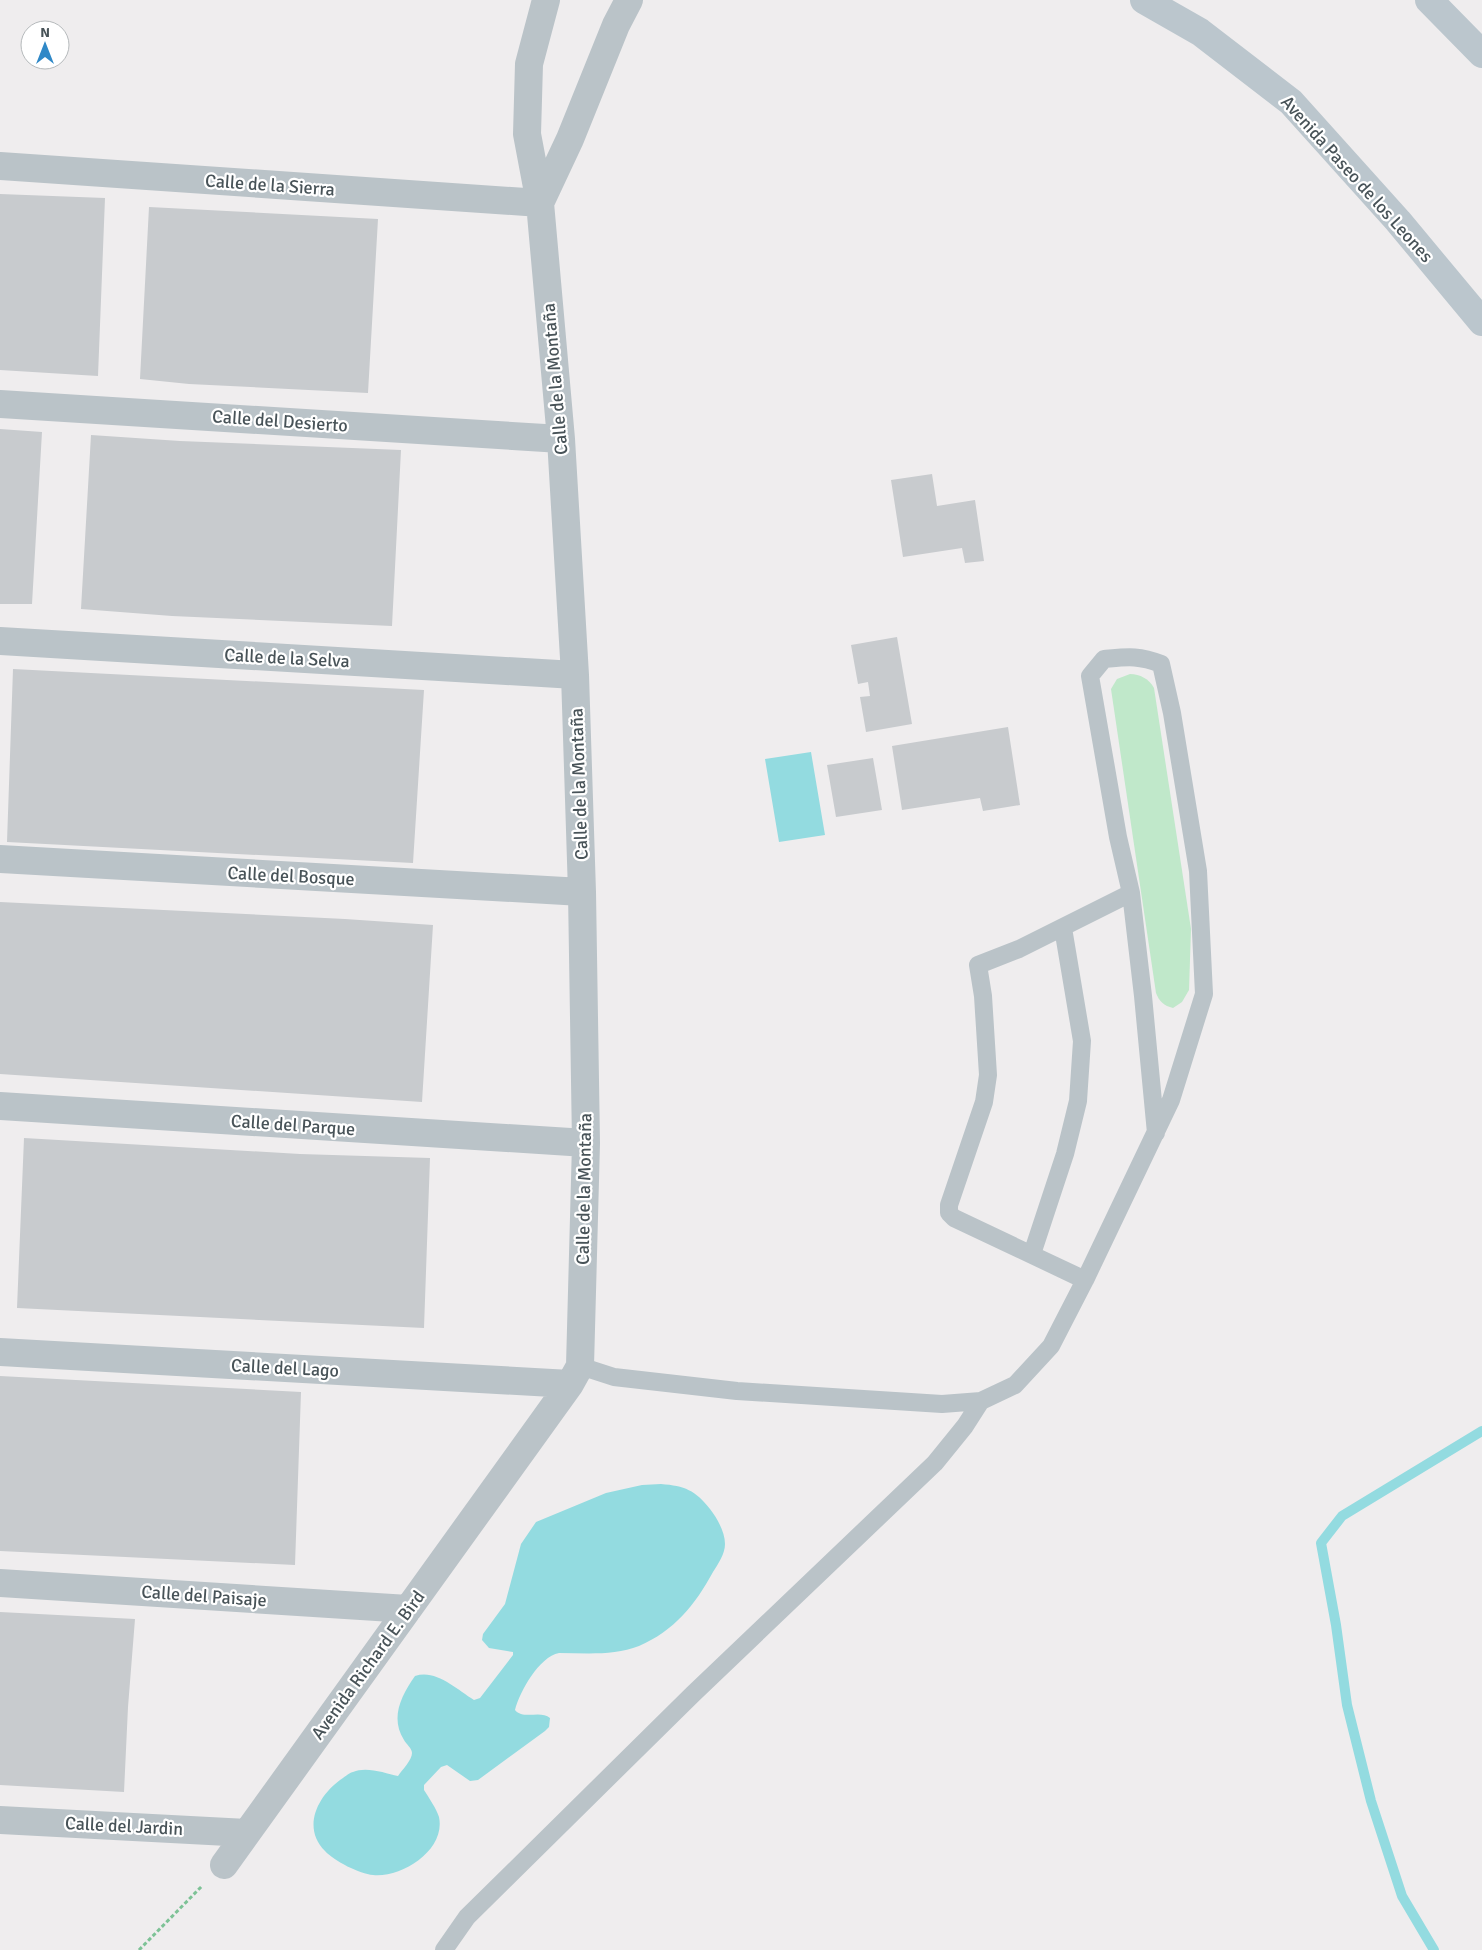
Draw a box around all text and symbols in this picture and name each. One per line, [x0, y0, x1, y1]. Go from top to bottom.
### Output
north arrow [20, 20, 70, 70]
text: N [40, 24, 50, 41]
street label: Avenida Paseo de los Leones [1276, 91, 1438, 267]
street label: Calle de la Sierra [204, 169, 336, 201]
street label: Calle de la Montaña [537, 302, 573, 456]
street label: Calle del Desierto [211, 405, 349, 437]
street label: Calle de la Selva [224, 644, 350, 672]
street label: Calle de la Montaña [565, 708, 593, 860]
street label: Calle del Bosque [227, 862, 355, 890]
street label: Calle del Parque [230, 1110, 356, 1140]
street label: Calle de la Montaña [572, 1113, 596, 1265]
street label: Calle del Lago [231, 1354, 339, 1382]
street label: Calle del Paisaje [141, 1581, 267, 1611]
street label: Avenida Richard E. Bird [307, 1586, 429, 1744]
street label: Calle del Jardin [64, 1812, 184, 1840]

